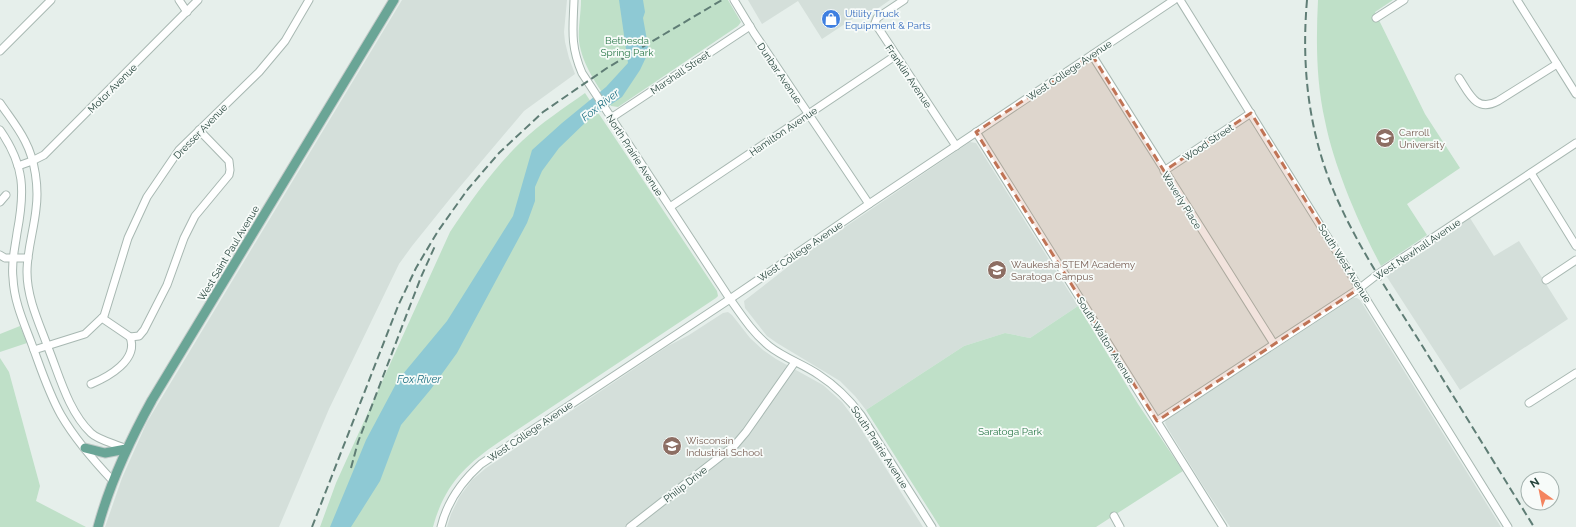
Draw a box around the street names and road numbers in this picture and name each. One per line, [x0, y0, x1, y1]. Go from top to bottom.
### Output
street label: West College Avenue [1025, 38, 1114, 103]
street label: Dunbar Avenue [755, 41, 804, 106]
street label: Franklin Avenue [883, 43, 934, 110]
street label: Marshall Street [649, 48, 713, 96]
street label: Motor Avenue [86, 62, 139, 115]
street label: Dresser Avenue [171, 101, 230, 161]
street label: Hamilton Avenue [747, 105, 819, 158]
street label: North Prairie Avenue [604, 112, 665, 198]
street label: Wood Street [1181, 121, 1236, 163]
street label: Waverly Place [1159, 169, 1204, 231]
street label: West Saint Paul Avenue [196, 204, 261, 303]
street label: West Newhall Avenue [1372, 216, 1463, 282]
street label: West College Avenue [756, 219, 845, 284]
street label: South West Avenue [1316, 222, 1373, 305]
street label: South Walton Avenue [1074, 295, 1137, 386]
street label: West College Avenue [486, 399, 575, 464]
street label: South Prairie Avenue [849, 404, 910, 491]
street label: Philip Drive [662, 464, 709, 505]

